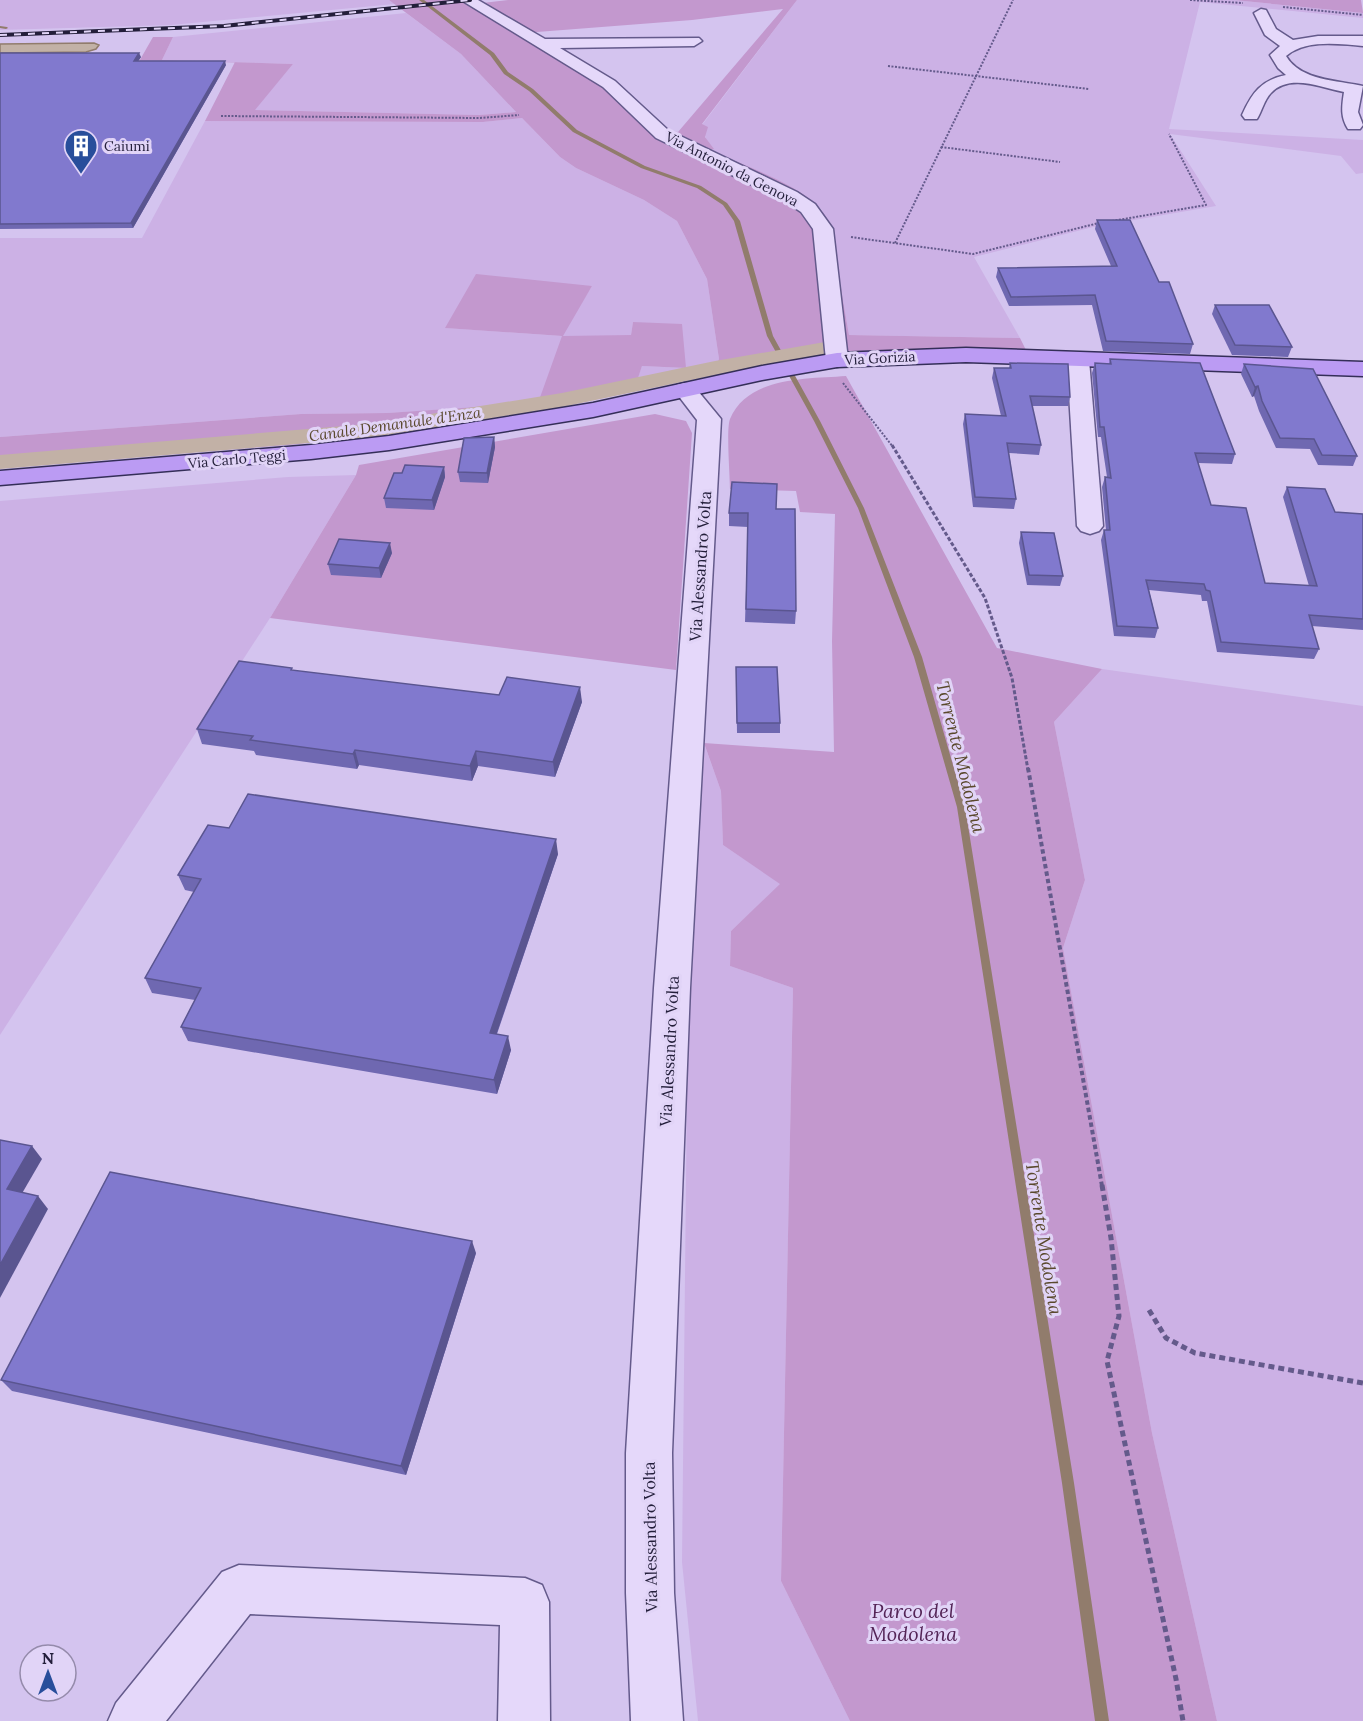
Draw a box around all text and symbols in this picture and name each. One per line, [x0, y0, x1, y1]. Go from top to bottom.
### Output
street label: Via Antonio da Genova [661, 127, 802, 210]
building icon: Caiumi [63, 128, 99, 175]
place label: Caiumi [104, 137, 150, 155]
street label: Via Gorizia [843, 347, 916, 369]
water label: Canale Demaniale d'Enza [308, 402, 483, 445]
street label: Via Carlo Teggi [186, 446, 287, 472]
street label: Via Alessandro Volta [685, 490, 715, 643]
water label: Torrente Modolena [931, 679, 991, 835]
street label: Via Alessandro Volta [655, 975, 683, 1128]
water label: Torrente Modolena [1020, 1160, 1068, 1317]
street label: Via Alessandro Volta [639, 1461, 661, 1614]
park label: Parco del Modolena [869, 1598, 957, 1646]
north arrow [18, 1643, 78, 1703]
text: N [42, 1648, 54, 1668]

